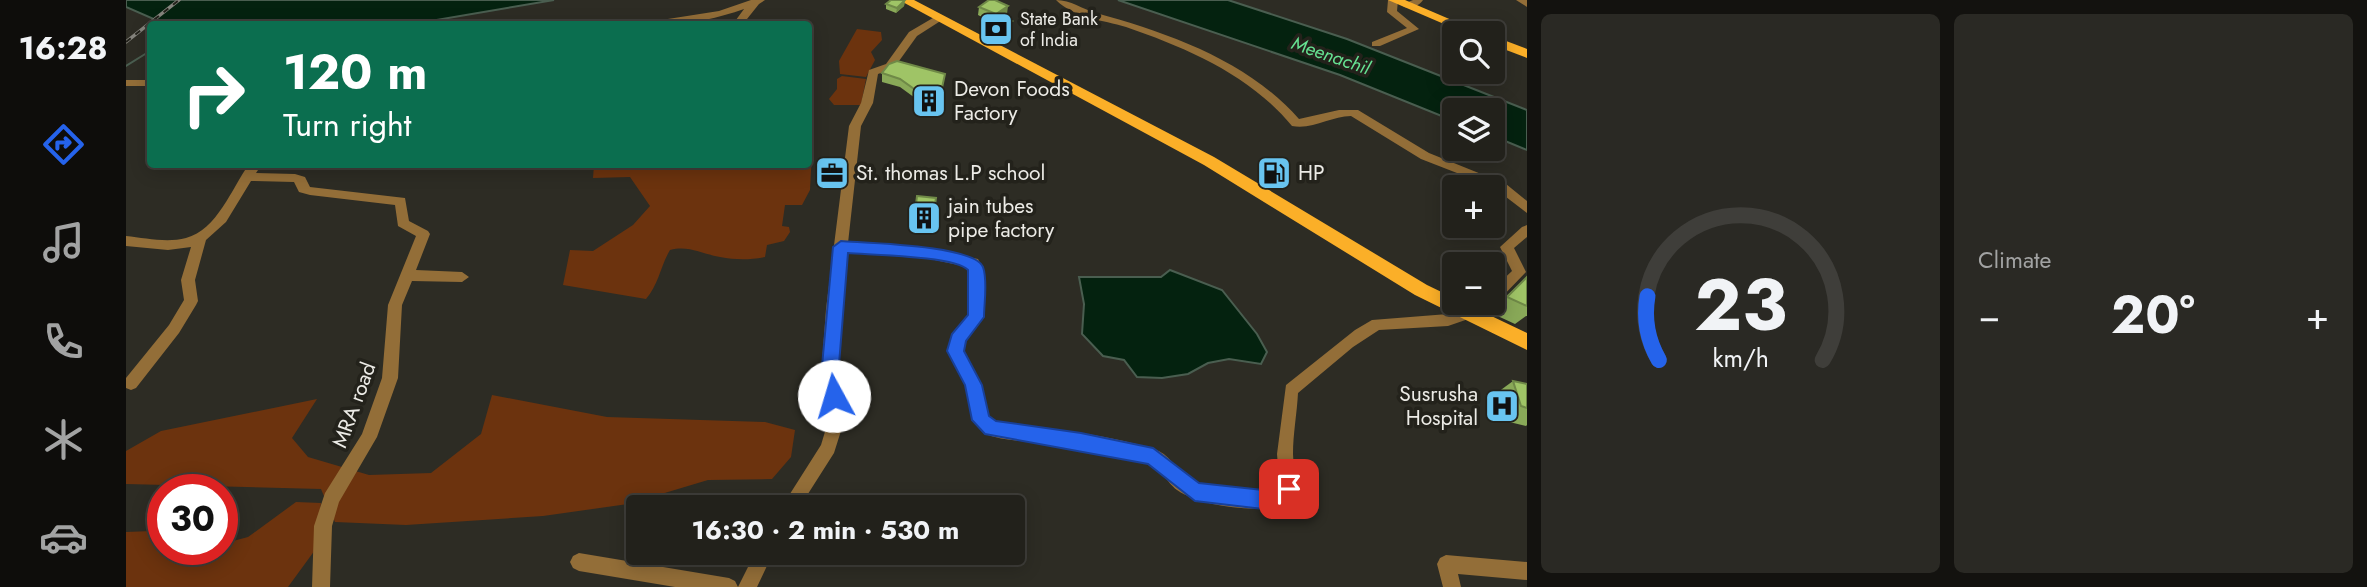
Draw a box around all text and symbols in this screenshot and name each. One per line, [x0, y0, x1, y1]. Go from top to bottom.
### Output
place label: State Bank of India [1020, 6, 1098, 53]
bank icon: State Bank of India [977, 10, 1015, 48]
map controls [1442, 21, 1505, 315]
button: search [1442, 21, 1505, 84]
text: 16:28 [18, 25, 108, 71]
water label: Meenachil [1288, 29, 1375, 82]
text: 120 m [283, 37, 427, 107]
icon: right [168, 49, 259, 140]
place label: Devon Foods Factory [954, 74, 1070, 128]
building icon: Devon Foods Factory [910, 82, 948, 120]
button: layers [1442, 98, 1505, 161]
text: Turn right [283, 102, 412, 148]
icon: directions [39, 120, 88, 169]
office icon: St. thomas L.P school [813, 154, 851, 192]
fuel station icon: HP [1255, 154, 1293, 192]
place label: St. thomas L.P school [856, 158, 1045, 188]
place label: HP [1298, 158, 1325, 188]
button: + [1442, 175, 1505, 238]
place label: jain tubes pipe factory [946, 191, 1055, 245]
building icon: jain tubes pipe factory [905, 199, 943, 237]
icon: music [39, 218, 88, 267]
text: Climate [1978, 243, 2051, 277]
button: − [1442, 252, 1505, 315]
text: 23 [1694, 252, 1787, 357]
text: 20° [2111, 277, 2195, 353]
text: − [1978, 288, 2000, 343]
text: + [2306, 288, 2329, 343]
icon: phone [39, 317, 88, 366]
text: km/h [1712, 339, 1769, 375]
street label: MRA road [325, 358, 383, 452]
position arrow [797, 359, 871, 433]
place label: Susrusha Hospital [1399, 379, 1478, 433]
hospital icon: Susrusha Hospital [1483, 387, 1521, 425]
icon: climate [39, 415, 88, 464]
pin [1259, 459, 1319, 519]
icon: arrive [1270, 470, 1308, 508]
speed limit sign: 30 [147, 474, 238, 565]
text: 16:30 · 2 min · 530 m [692, 511, 959, 549]
icon: car [39, 513, 88, 562]

